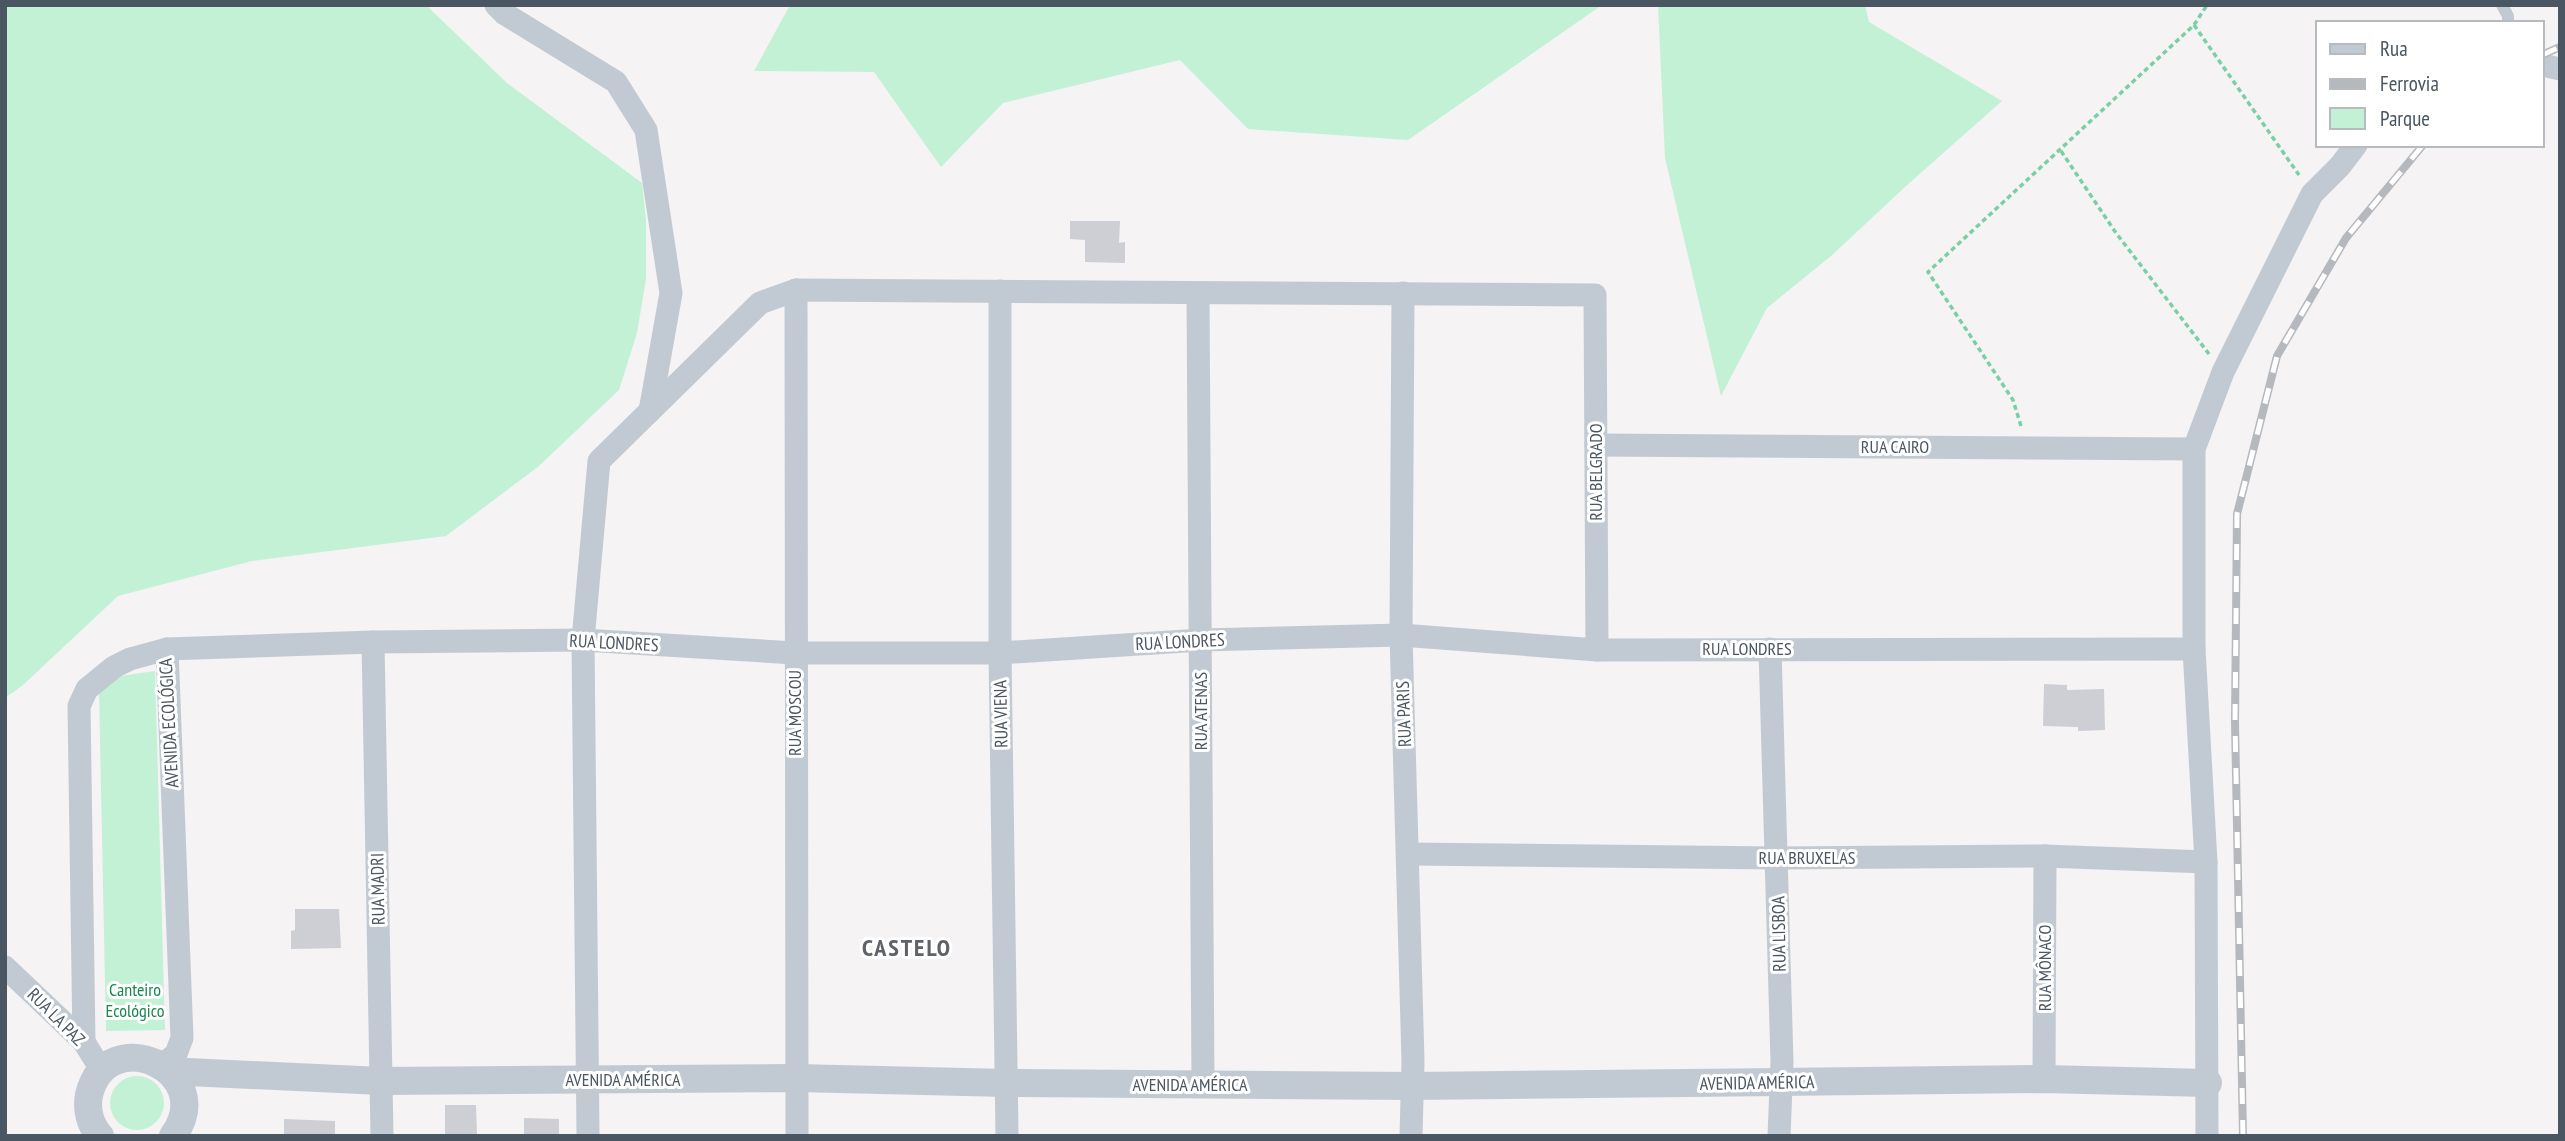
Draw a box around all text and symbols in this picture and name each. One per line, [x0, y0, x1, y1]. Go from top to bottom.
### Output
legend [2316, 21, 2544, 147]
text: Rua [2380, 35, 2408, 62]
text: Ferrovia [2380, 70, 2439, 97]
text: Parque [2380, 105, 2430, 132]
street label: RUA BELGRADO [1584, 423, 1607, 521]
street label: RUA CAIRO [1861, 435, 1929, 458]
street label: RUA LONDRES [1135, 628, 1225, 655]
street label: RUA LONDRES [569, 629, 660, 656]
street label: RUA LONDRES [1702, 637, 1792, 660]
street label: AVENIDA ECOLÓGICA [154, 657, 183, 788]
street label: RUA MOSCOU [783, 670, 806, 756]
street label: RUA ATENAS [1189, 671, 1212, 750]
street label: RUA VIENA [988, 679, 1013, 748]
street label: RUA PARIS [1391, 680, 1416, 747]
street label: RUA BRUXELAS [1759, 846, 1856, 869]
street label: RUA MADRI [365, 853, 390, 925]
street label: RUA LISBOA [1766, 896, 1791, 972]
street label: RUA MÔNACO [2033, 925, 2056, 1011]
district label: CASTELO [862, 932, 952, 963]
park label: Canteiro Ecológico [105, 978, 165, 1022]
street label: RUA LA PAZ [23, 983, 90, 1050]
street label: AVENIDA AMÉRICA [566, 1068, 681, 1091]
street label: AVENIDA AMÉRICA [1699, 1070, 1815, 1095]
street label: AVENIDA AMÉRICA [1133, 1073, 1248, 1096]

